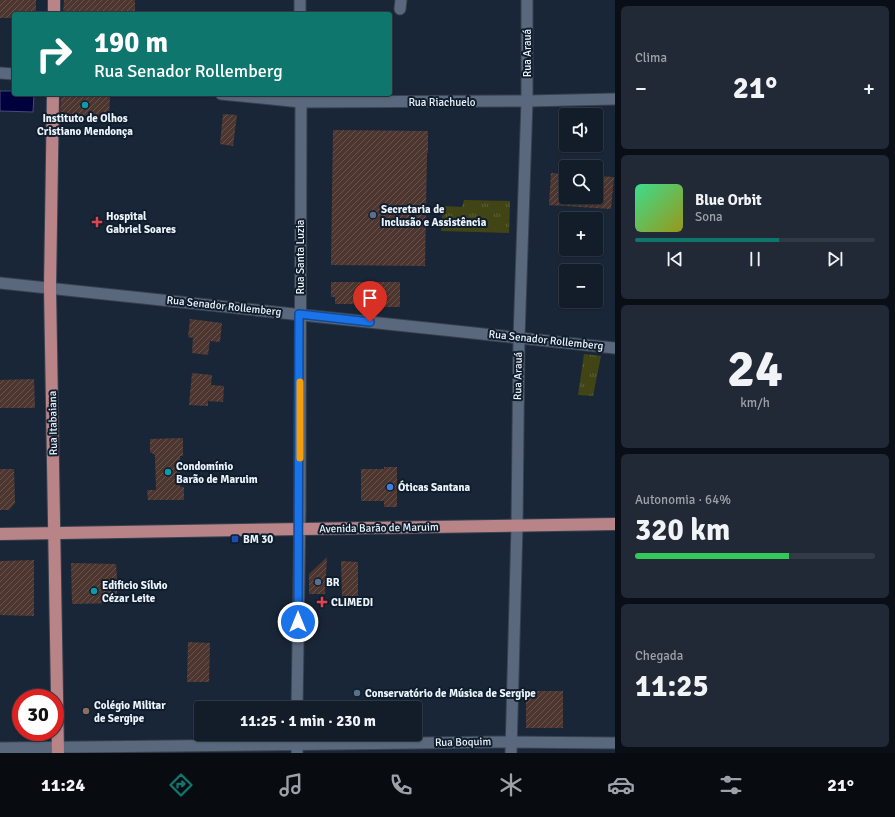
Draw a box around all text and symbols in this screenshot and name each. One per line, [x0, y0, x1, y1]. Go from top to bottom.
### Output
text: 190 m [94, 26, 168, 60]
icon: right [28, 28, 80, 80]
street label: Rua Arauá [521, 28, 534, 77]
text: Clima [635, 50, 667, 66]
text: Rua Senador Rollemberg [94, 60, 283, 82]
text: 21° [733, 70, 777, 107]
text: − [635, 75, 647, 102]
text: + [863, 75, 875, 102]
street label: Rua Riachuelo [408, 96, 476, 109]
marker: Instituto de Olhos Cristiano Mendonça [80, 100, 90, 110]
map controls [559, 108, 603, 308]
button: sound [559, 108, 603, 152]
place label: Instituto de Olhos Cristiano Mendonça [37, 112, 133, 138]
button: search [559, 160, 603, 204]
text: Blue Orbit [695, 191, 762, 209]
place label: Secretaria de Inclusão e Assistência [381, 203, 487, 229]
text: Sona [695, 209, 723, 225]
place label: Hospital Gabriel Soares [106, 210, 176, 236]
marker: Secretaria de Inclusão e Assistência [368, 210, 378, 220]
button: + [559, 212, 603, 256]
marker: Hospital Gabriel Soares [91, 216, 103, 228]
street label: Rua Santa Luzia [294, 219, 307, 294]
icon: previous [664, 248, 686, 270]
icon: pause [744, 248, 766, 270]
icon: next [824, 248, 846, 270]
button: − [559, 264, 603, 308]
pin [353, 281, 387, 322]
icon: arrive [359, 287, 381, 309]
street label: Rua Senador Rollemberg [166, 294, 282, 319]
street label: Rua Senador Rollemberg [488, 328, 604, 353]
text: 24 [727, 337, 783, 401]
street label: Rua Arauá [511, 351, 525, 400]
street label: Rua Itabaiana [46, 390, 60, 455]
text: km/h [740, 395, 770, 411]
place label: Condomínio Barão de Maruim [176, 460, 258, 486]
marker: Condomínio Barão de Maruim [163, 467, 173, 477]
place label: Óticas Santana [398, 480, 470, 494]
marker: Óticas Santana [385, 482, 395, 492]
text: Autonomia · 64% [635, 492, 731, 508]
text: 320 km [635, 512, 730, 549]
street label: Avenida Barão de Maruim [319, 520, 439, 536]
place label: BM 30 [243, 533, 273, 546]
marker: BM 30 [230, 534, 240, 544]
place label: BR [326, 576, 340, 589]
marker: BR [313, 577, 323, 587]
place label: Edificio Sílvio Cézar Leite [102, 579, 168, 605]
marker: Edificio Sílvio Cézar Leite [89, 586, 99, 596]
marker: CLIMEDI [316, 596, 328, 608]
place label: CLIMEDI [331, 596, 373, 609]
position arrow [277, 601, 319, 643]
text: Chegada [635, 648, 683, 664]
text: 11:25 [635, 668, 709, 705]
place label: Conservatório de Música de Sergipe [365, 687, 536, 700]
marker: Conservatório de Música de Sergipe [352, 688, 362, 698]
speed limit sign: 30 [12, 689, 64, 741]
place label: Colégio Militar de Sergipe [94, 699, 166, 725]
marker: Colégio Militar de Sergipe [81, 706, 91, 716]
text: 11:25 · 1 min · 230 m [240, 712, 376, 730]
street label: Rua Boquim [435, 735, 491, 749]
icon: directions [167, 771, 195, 799]
icon: music [277, 771, 305, 799]
icon: phone [387, 771, 415, 799]
icon: climate [497, 771, 525, 799]
icon: car [607, 771, 635, 799]
icon: filters [717, 771, 745, 799]
text: 11:24 [41, 774, 85, 796]
text: 21° [827, 774, 854, 796]

